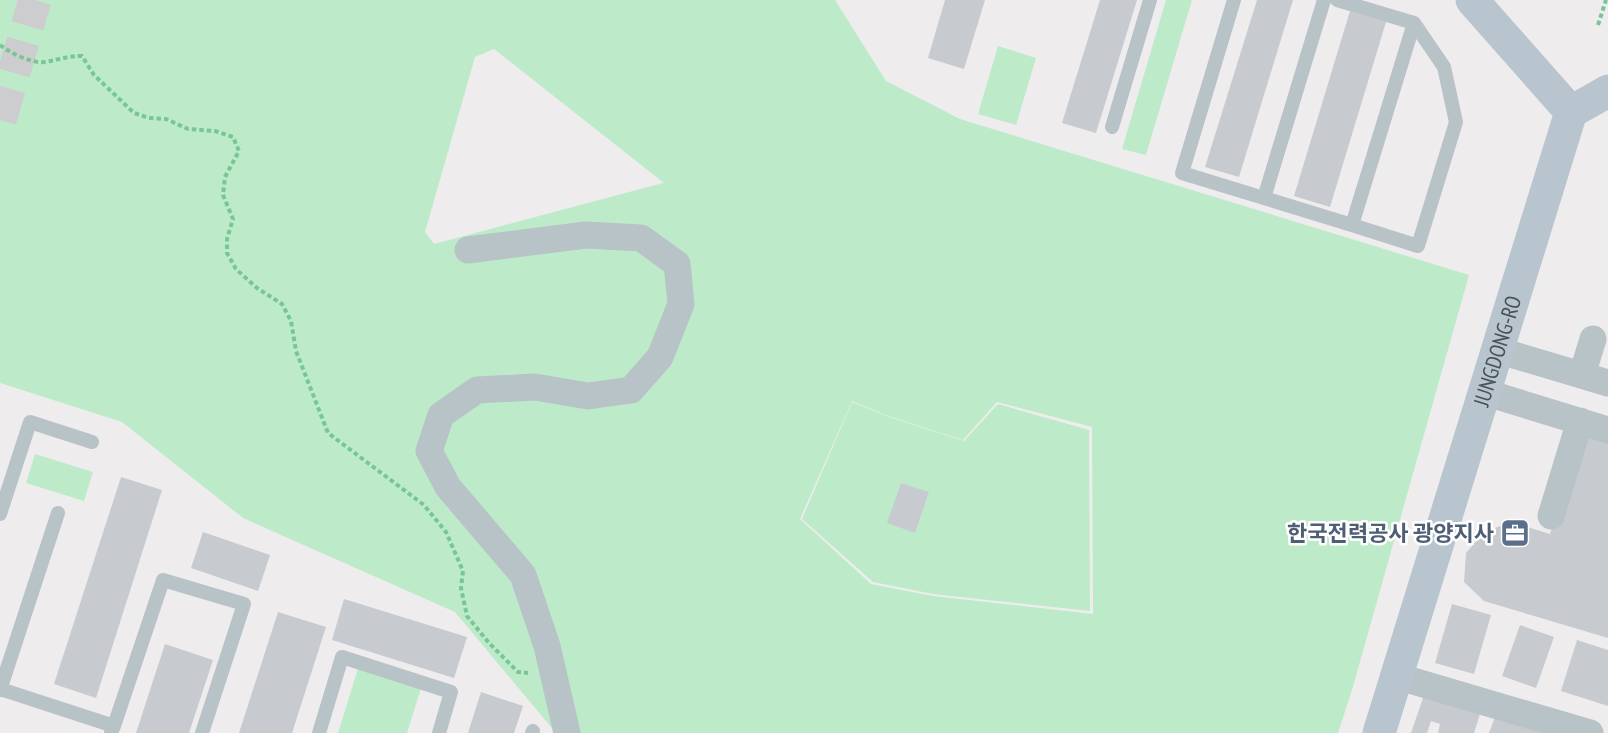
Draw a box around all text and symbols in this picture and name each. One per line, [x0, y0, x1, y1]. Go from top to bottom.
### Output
street label: JUNGDONG-RO [1467, 292, 1527, 410]
office icon: 한국전력공사 광양지사 [1499, 517, 1531, 549]
place label: 한국전력공사 광양지사 [1287, 519, 1494, 547]

